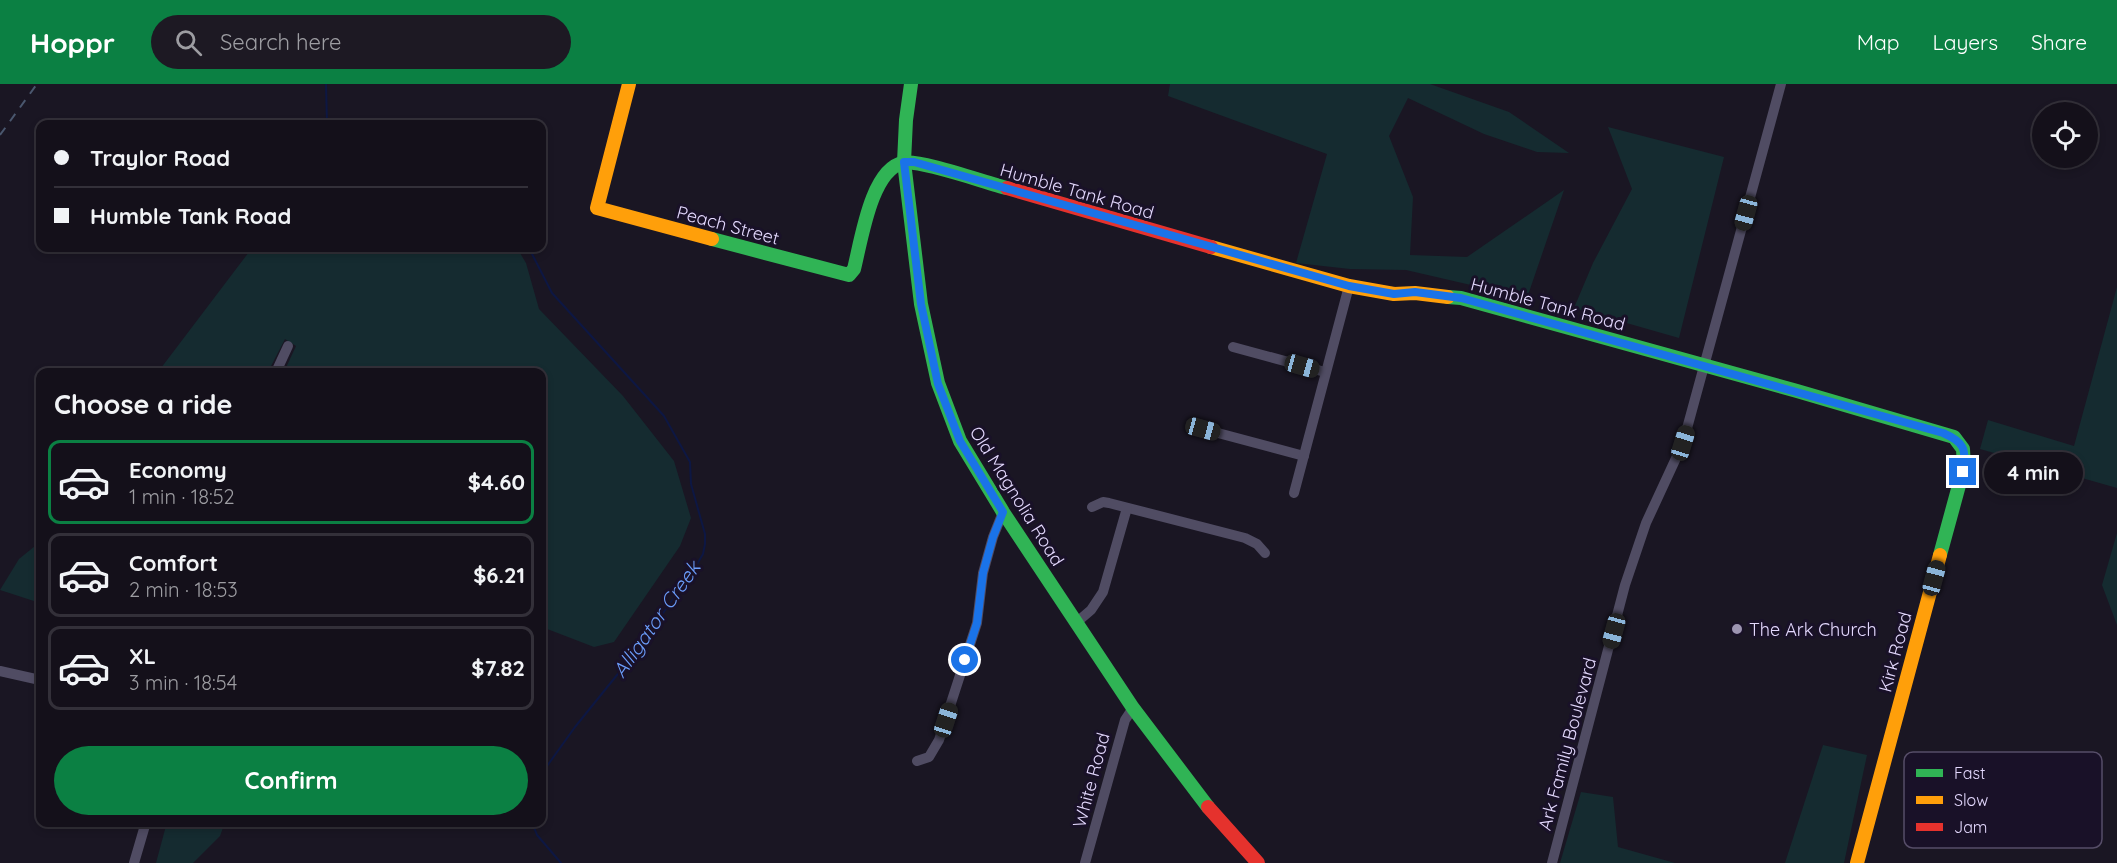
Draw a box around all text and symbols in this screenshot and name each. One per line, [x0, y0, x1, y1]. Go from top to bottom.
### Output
search box [151, 15, 571, 69]
text: Hoppr [30, 25, 115, 60]
icon: search [172, 26, 205, 59]
text: Search here [220, 28, 341, 56]
text: Map [1857, 29, 1900, 55]
text: Layers [1933, 29, 1998, 55]
text: Share [2031, 29, 2087, 55]
map controls [2032, 102, 2098, 168]
button: locate [2032, 102, 2098, 168]
text: Traylor Road [90, 144, 230, 172]
street label: Humble Tank Road [997, 158, 1157, 224]
car [1733, 193, 1759, 233]
street label: Peach Street [674, 200, 782, 250]
text: Humble Tank Road [90, 202, 291, 230]
street label: Humble Tank Road [1468, 272, 1628, 336]
car [1282, 352, 1322, 380]
text: Choose a ride [54, 387, 232, 421]
car [1183, 416, 1223, 442]
street label: Old Magnolia Road [965, 422, 1069, 570]
car [1669, 423, 1697, 463]
callout: 4 min [1984, 451, 2083, 493]
icon: car [57, 455, 111, 509]
text: Economy [129, 456, 227, 484]
route end [1949, 458, 1976, 485]
text: 4 min [2007, 460, 2060, 485]
text: $4.60 [468, 468, 525, 496]
text: 1 min · 18:52 [129, 484, 235, 509]
icon: car [57, 548, 111, 602]
text: Comfort [129, 549, 218, 577]
water label: Alligator Creek [607, 554, 707, 682]
car [1921, 558, 1947, 598]
text: $6.21 [473, 561, 525, 589]
text: 2 min · 18:53 [129, 577, 238, 602]
street label: Kirk Road [1873, 609, 1917, 695]
car [1601, 611, 1627, 651]
place label: The Ark Church [1749, 618, 1877, 641]
marker: The Ark Church [1730, 622, 1744, 636]
icon: car [57, 641, 111, 695]
text: XL [129, 642, 156, 670]
route start [951, 646, 978, 673]
text: $7.82 [471, 654, 525, 682]
street label: Ark Family Boulevard [1533, 655, 1601, 833]
text: 3 min · 18:54 [129, 670, 237, 695]
car [932, 700, 960, 740]
street label: White Road [1067, 730, 1115, 830]
button: Confirm [54, 746, 528, 815]
legend [1904, 752, 2102, 848]
text: Fast [1954, 763, 1985, 783]
text: Slow [1954, 790, 1988, 810]
text: Jam [1954, 817, 1987, 837]

